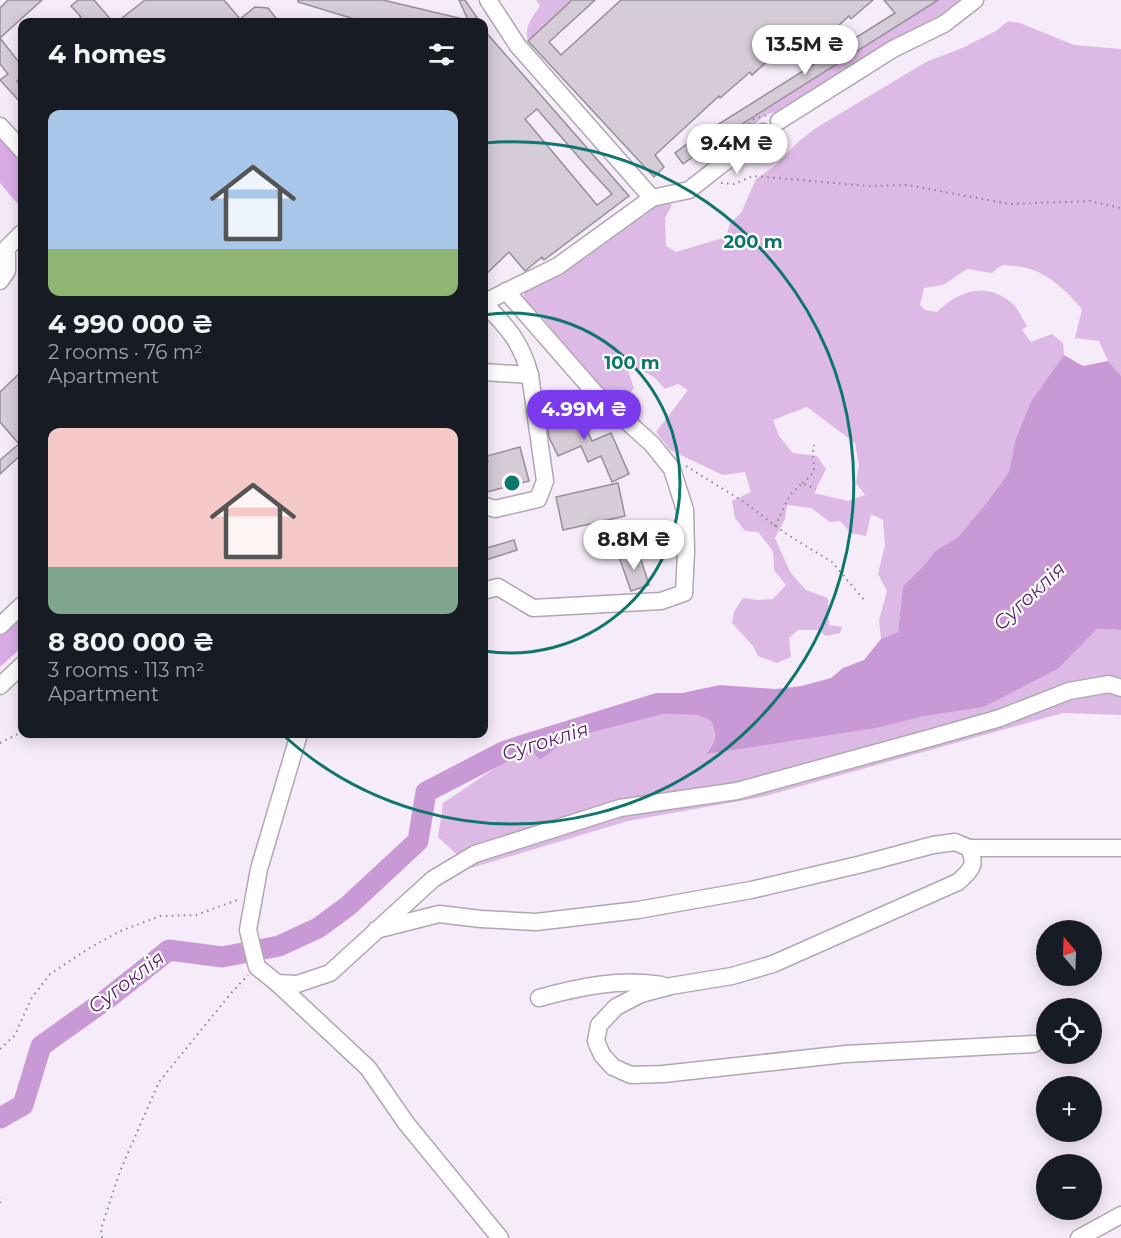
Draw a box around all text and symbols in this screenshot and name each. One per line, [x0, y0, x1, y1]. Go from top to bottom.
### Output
pin: 13.5M ₴ [750, 25, 860, 76]
text: 13.5M ₴ [766, 32, 844, 56]
text: 4 homes [48, 38, 166, 70]
icon: filters [425, 38, 458, 71]
pin: 9.4M ₴ [688, 124, 786, 175]
text: 9.4M ₴ [701, 131, 773, 155]
icon: home [199, 149, 307, 257]
text: 200 m [723, 231, 783, 253]
text: 4 990 000 ₴ [48, 308, 213, 340]
text: 2 rooms · 76 m² [48, 340, 203, 364]
text: 100 m [604, 352, 660, 374]
text: Apartment [48, 364, 159, 388]
pin: 4.99M ₴ [529, 390, 639, 441]
text: 4.99M ₴ [541, 397, 627, 421]
icon: home [199, 467, 307, 575]
centre of rings [502, 473, 522, 493]
pin: 8.8M ₴ [585, 520, 683, 571]
text: 8.8M ₴ [597, 527, 671, 551]
water label: Сугоклія [988, 557, 1070, 635]
text: 8 800 000 ₴ [48, 626, 214, 658]
text: 3 rooms · 113 m² [48, 658, 205, 682]
text: Apartment [48, 682, 159, 706]
water label: Сугоклія [499, 716, 591, 766]
north arrow [1036, 920, 1102, 986]
map controls [1036, 920, 1102, 1220]
water label: Сугоклія [83, 945, 169, 1019]
button: locate [1036, 998, 1102, 1064]
button: + [1036, 1076, 1102, 1142]
button: − [1036, 1154, 1102, 1220]

